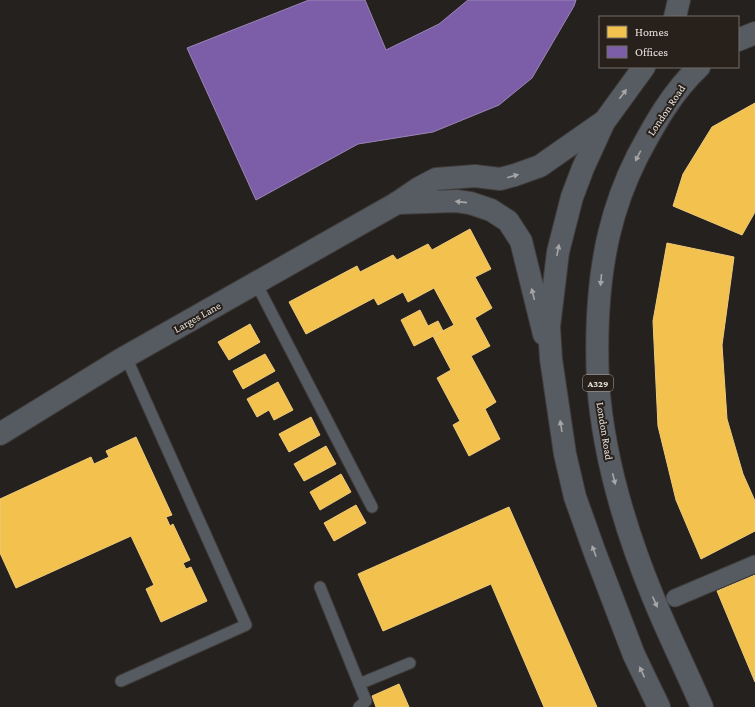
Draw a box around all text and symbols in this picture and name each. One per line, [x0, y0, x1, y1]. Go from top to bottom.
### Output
legend [599, 16, 739, 68]
text: Homes [635, 25, 669, 39]
text: Offices [635, 45, 668, 59]
street label: London Road [645, 82, 687, 138]
one-way arrow [619, 89, 627, 100]
one-way arrow [634, 151, 641, 162]
one-way arrow [506, 172, 519, 178]
one-way arrow [455, 198, 467, 205]
one-way arrow [556, 244, 562, 256]
one-way arrow [597, 274, 604, 286]
one-way arrow [530, 288, 536, 300]
street label: Larges Lane [171, 299, 223, 336]
road number: A329 [583, 375, 613, 391]
street label: London Road [595, 401, 616, 461]
one-way arrow [558, 419, 564, 432]
one-way arrow [611, 473, 617, 485]
one-way arrow [591, 545, 597, 557]
one-way arrow [652, 596, 658, 608]
one-way arrow [639, 666, 645, 677]

